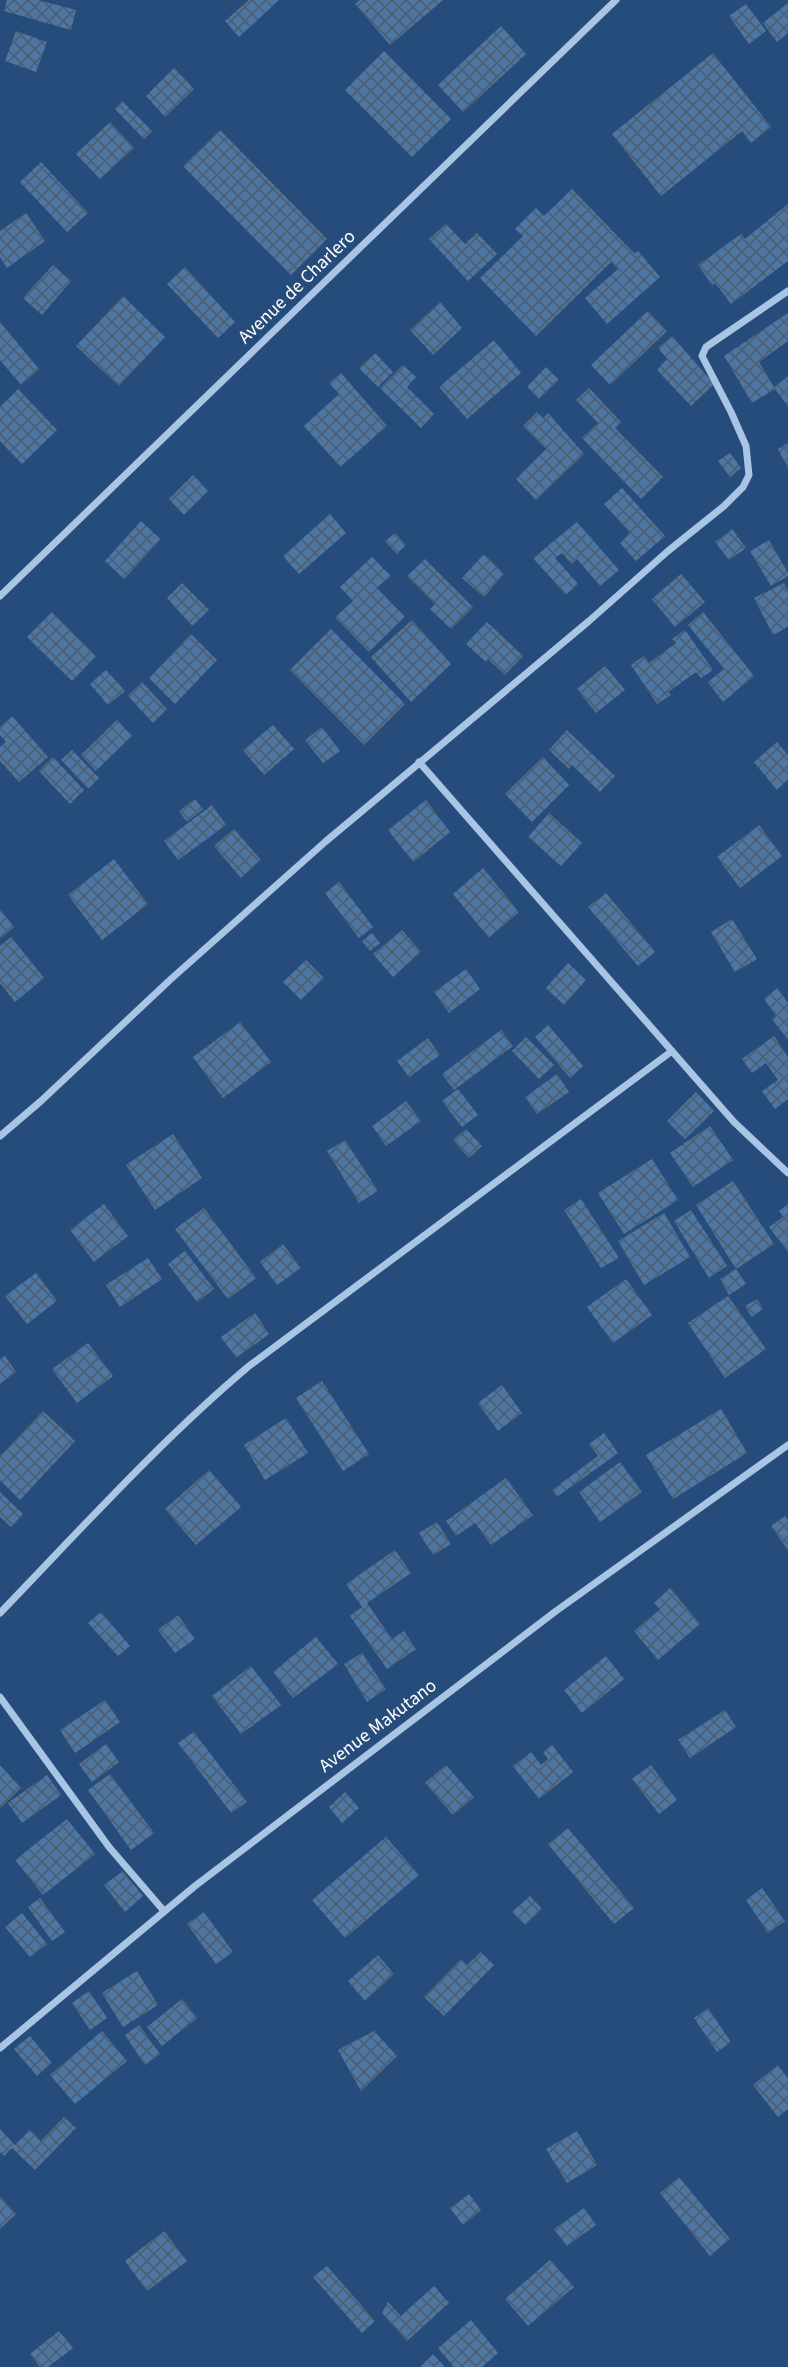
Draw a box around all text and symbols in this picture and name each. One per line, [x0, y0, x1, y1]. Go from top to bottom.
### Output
street label: Avenue de Charlero [232, 224, 362, 350]
street label: Avenue Makutano [313, 1673, 443, 1779]

